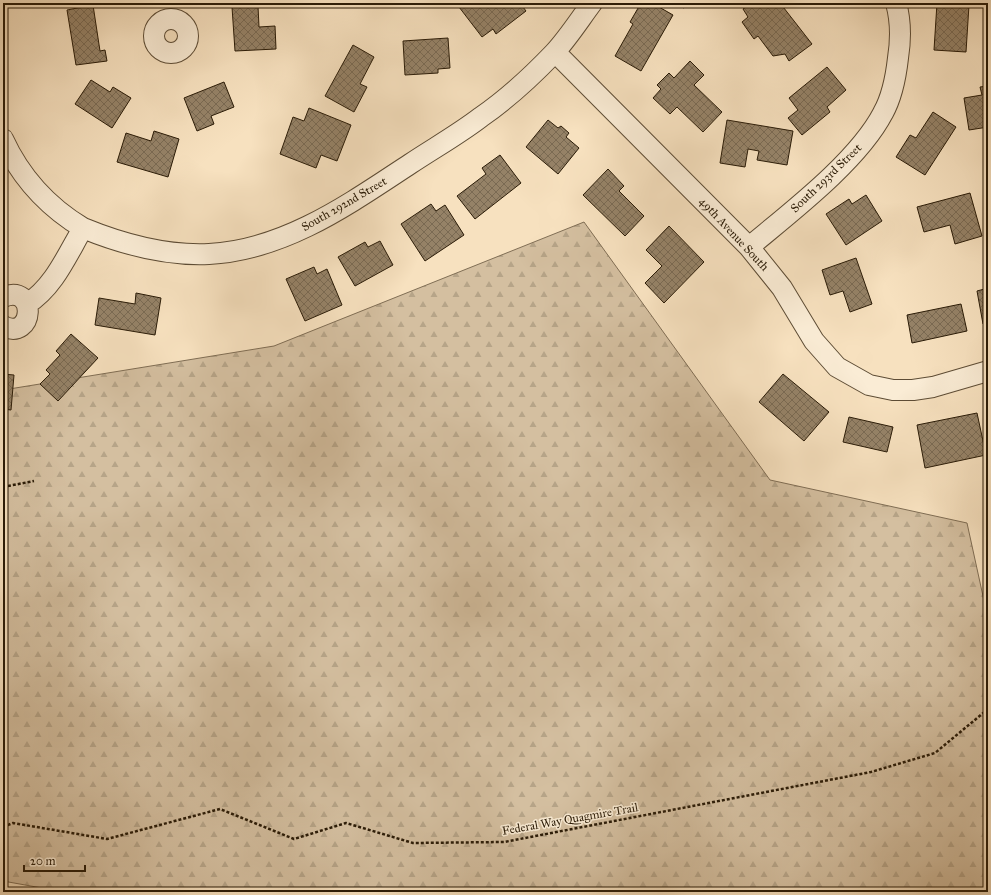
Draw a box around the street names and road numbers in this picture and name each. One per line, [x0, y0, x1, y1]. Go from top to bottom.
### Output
street label: South 293rd Street [788, 140, 865, 215]
street label: South 292nd Street [299, 174, 390, 234]
street label: 49th Avenue South [696, 194, 772, 274]
street label: Federal Way Quagmire Trail [501, 800, 640, 839]

